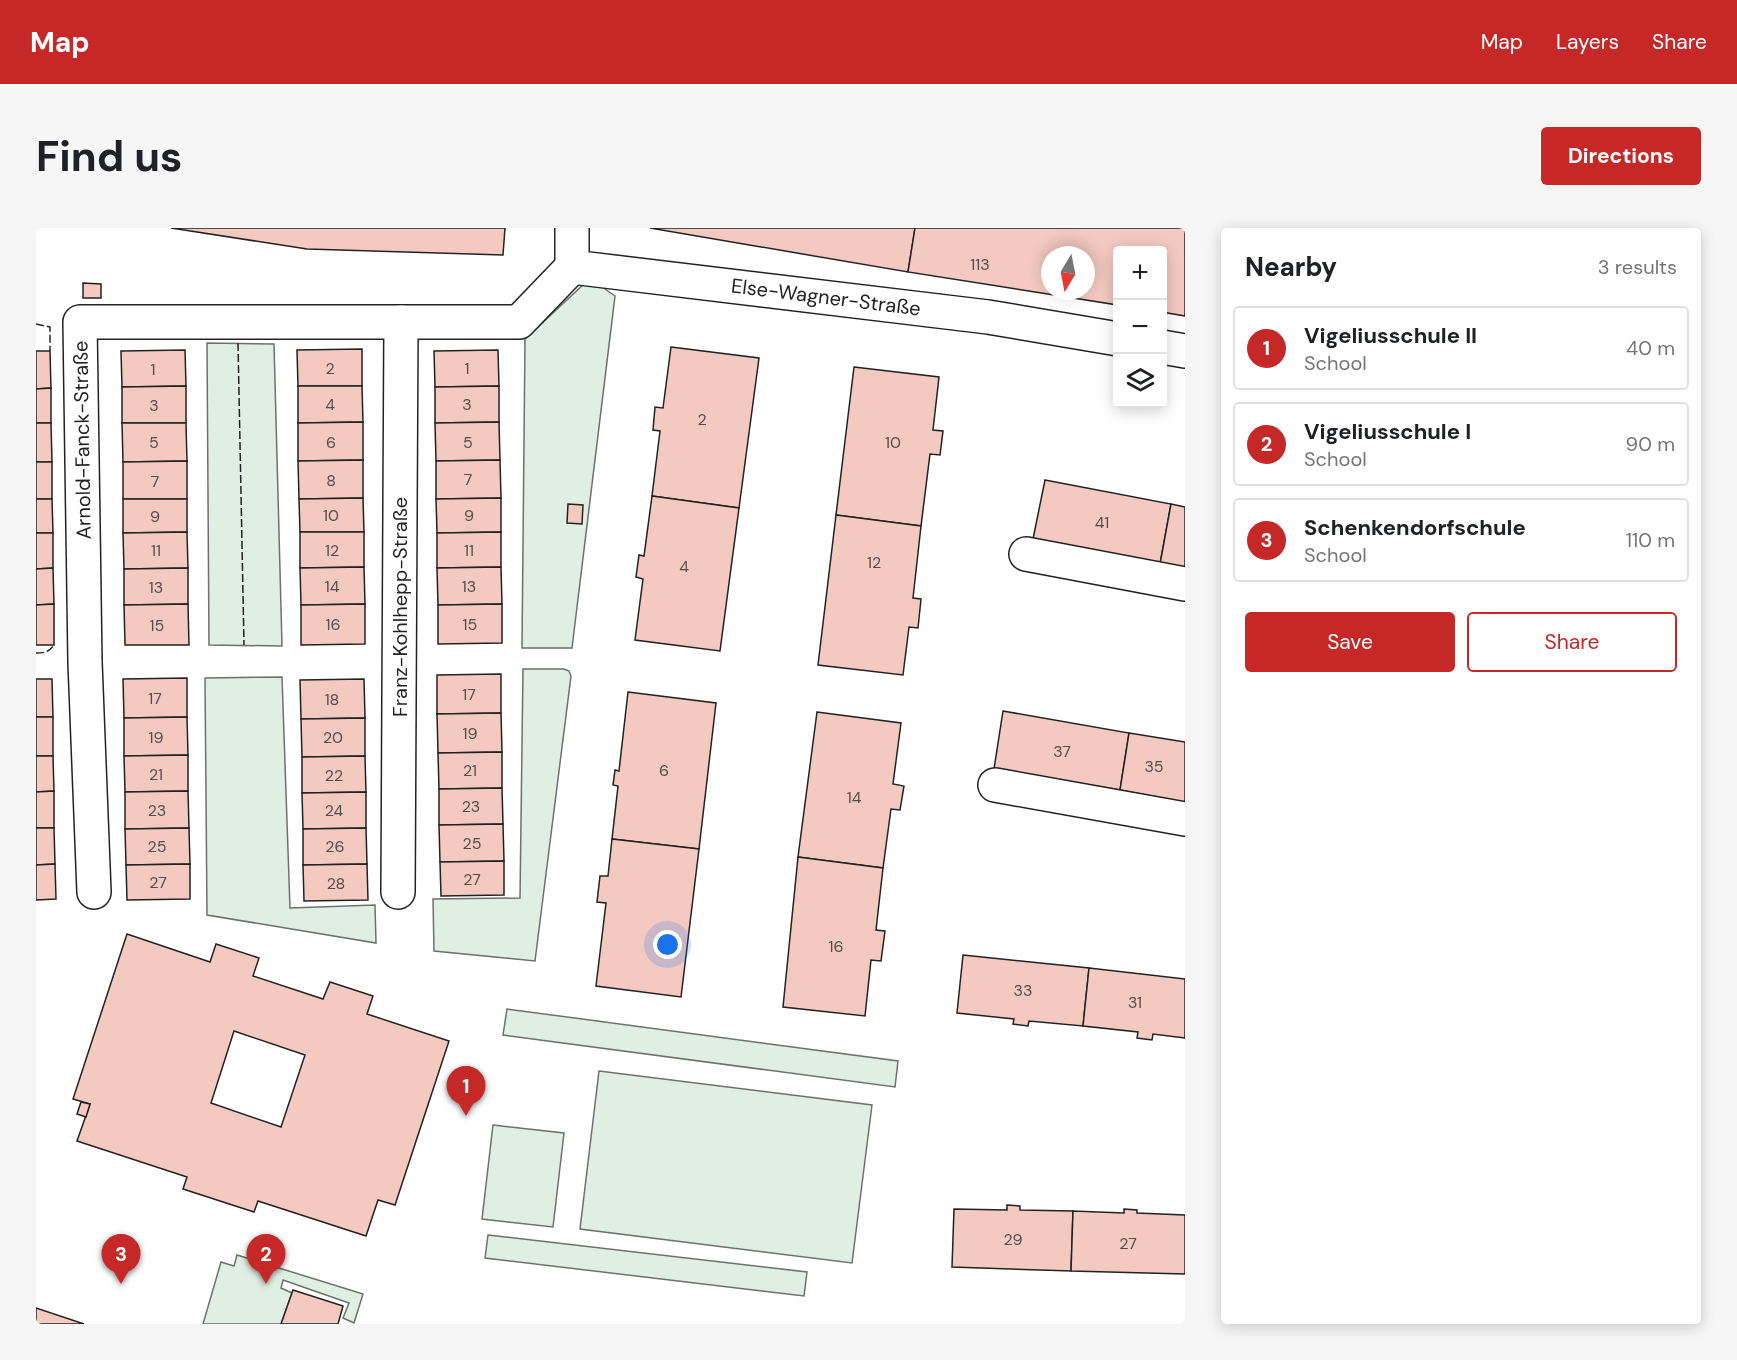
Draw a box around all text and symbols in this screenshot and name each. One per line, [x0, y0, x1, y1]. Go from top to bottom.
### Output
text: Map [30, 24, 90, 61]
text: Map [1481, 28, 1523, 56]
text: Layers [1556, 28, 1619, 56]
text: Share [1652, 28, 1707, 56]
button: Directions [1541, 127, 1701, 185]
text: Find us [36, 129, 182, 184]
north arrow [1041, 246, 1095, 300]
map controls [1113, 246, 1167, 408]
button: + [1113, 246, 1167, 300]
text: Nearby [1245, 250, 1337, 284]
house number: 113 [970, 254, 990, 275]
text: 3 results [1598, 254, 1677, 280]
street label: Else-Wagner-Straße [730, 272, 922, 322]
button: − [1113, 300, 1167, 354]
text: Vigeliusschule II [1304, 321, 1477, 350]
text: 1 [1263, 335, 1270, 361]
text: 40 m [1626, 335, 1675, 361]
street label: Arnold-Fanck-Straße [67, 340, 97, 540]
text: School [1304, 350, 1367, 376]
button: layers [1113, 354, 1167, 408]
house number: 2 [325, 358, 335, 379]
house number: 1 [465, 358, 470, 379]
house number: 1 [151, 359, 156, 380]
house number: 4 [325, 394, 335, 415]
house number: 3 [462, 394, 472, 415]
house number: 3 [149, 395, 159, 416]
house number: 2 [697, 409, 707, 430]
text: Vigeliusschule I [1304, 417, 1471, 446]
text: 2 [1261, 431, 1272, 457]
text: 90 m [1626, 431, 1675, 457]
house number: 5 [149, 432, 159, 453]
house number: 6 [326, 432, 336, 453]
house number: 5 [463, 432, 473, 453]
house number: 10 [885, 432, 901, 453]
text: School [1304, 446, 1367, 472]
house number: 7 [464, 469, 472, 490]
house number: 8 [326, 470, 336, 491]
house number: 7 [151, 471, 159, 492]
street label: Franz-Kohlhepp-Straße [387, 497, 413, 717]
house number: 10 [323, 505, 339, 526]
house number: 9 [464, 505, 474, 526]
house number: 9 [150, 506, 160, 527]
house number: 41 [1095, 512, 1109, 533]
text: Schenkendorfschule [1304, 513, 1526, 542]
text: 3 [1260, 527, 1273, 553]
text: 110 m [1626, 527, 1675, 553]
house number: 11 [151, 540, 161, 561]
house number: 12 [325, 540, 339, 561]
house number: 11 [464, 540, 474, 561]
text: School [1304, 542, 1367, 568]
house number: 12 [867, 552, 881, 573]
house number: 4 [679, 556, 689, 577]
house number: 14 [325, 576, 340, 597]
house number: 13 [462, 576, 476, 597]
house number: 13 [149, 577, 163, 598]
button: Save [1245, 612, 1455, 672]
button: Share [1467, 612, 1677, 672]
house number: 16 [325, 614, 341, 635]
house number: 15 [463, 614, 477, 635]
house number: 15 [150, 615, 164, 636]
house number: 17 [462, 684, 476, 705]
house number: 17 [148, 688, 162, 709]
house number: 18 [325, 689, 339, 710]
house number: 19 [462, 723, 478, 744]
house number: 19 [148, 727, 164, 748]
house number: 20 [323, 727, 343, 748]
house number: 37 [1053, 741, 1071, 762]
house number: 35 [1144, 756, 1164, 777]
house number: 21 [463, 760, 477, 781]
house number: 6 [659, 760, 669, 781]
house number: 21 [149, 764, 163, 785]
house number: 22 [325, 765, 343, 786]
house number: 14 [847, 787, 862, 808]
house number: 23 [462, 796, 480, 817]
house number: 23 [148, 800, 166, 821]
house number: 24 [325, 800, 344, 821]
house number: 25 [463, 833, 481, 854]
house number: 25 [148, 836, 166, 857]
house number: 26 [325, 836, 345, 857]
house number: 27 [463, 869, 481, 890]
house number: 27 [149, 872, 167, 893]
house number: 28 [327, 873, 345, 894]
your location [653, 930, 682, 959]
house number: 16 [828, 936, 844, 957]
house number: 33 [1014, 980, 1032, 1001]
house number: 31 [1128, 992, 1142, 1013]
pin: 1 [446, 1066, 486, 1116]
house number: 29 [1003, 1229, 1023, 1250]
house number: 27 [1119, 1233, 1137, 1254]
pin: 3 [102, 1234, 140, 1284]
pin: 2 [246, 1234, 286, 1284]

